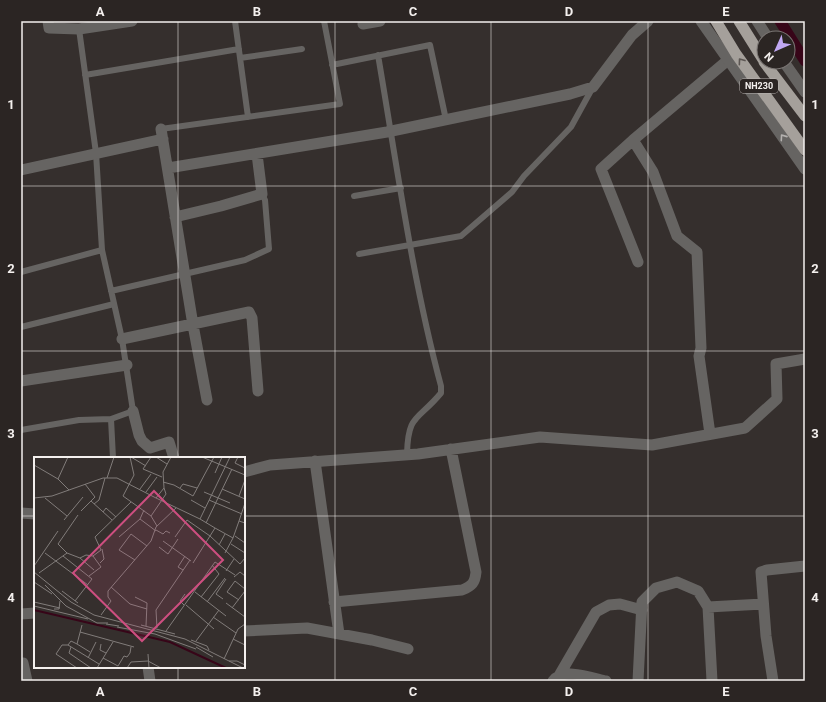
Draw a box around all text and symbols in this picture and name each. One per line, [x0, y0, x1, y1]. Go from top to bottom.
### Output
text: A [96, 4, 105, 19]
text: B [253, 4, 261, 19]
text: C [409, 4, 418, 19]
text: D [565, 4, 573, 19]
text: E [722, 4, 730, 19]
north arrow [756, 30, 796, 70]
text: N [762, 49, 777, 64]
one-way arrow [739, 59, 746, 66]
road number: NH230 [740, 79, 778, 93]
text: 1 [7, 97, 15, 112]
text: 1 [811, 97, 819, 112]
one-way arrow [780, 134, 788, 141]
text: 2 [7, 261, 15, 276]
text: 2 [811, 261, 819, 276]
text: 3 [7, 426, 15, 441]
text: 3 [811, 426, 819, 441]
inset map [34, 457, 245, 668]
text: 4 [7, 590, 15, 605]
text: 4 [811, 590, 819, 605]
text: A [96, 684, 105, 699]
text: B [253, 684, 261, 699]
text: C [409, 684, 418, 699]
text: D [565, 684, 573, 699]
text: E [722, 684, 730, 699]

